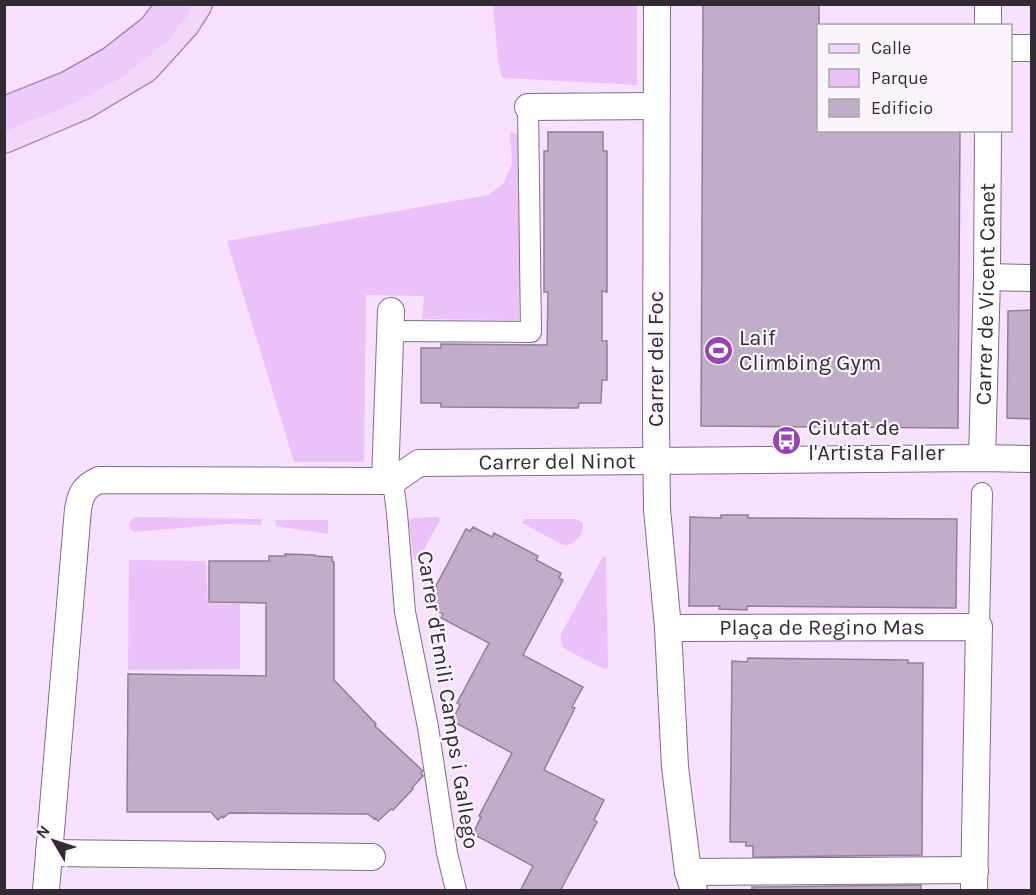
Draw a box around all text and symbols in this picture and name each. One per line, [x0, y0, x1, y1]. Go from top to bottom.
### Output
legend [817, 24, 1012, 132]
text: Calle [871, 37, 911, 59]
text: Parque [871, 67, 928, 89]
text: Edificio [871, 97, 933, 119]
street label: Carrer de Vicent Canet [970, 183, 1001, 406]
street label: Carrer del Foc [643, 291, 669, 427]
place label: Laif Climbing Gym [739, 325, 881, 376]
sports icon: Laif Climbing Gym [702, 335, 734, 367]
place label: Ciutat de l'Artista Faller [808, 415, 944, 466]
bus stop icon: Ciutat de l'Artista Faller [771, 425, 803, 457]
street label: Carrer del Ninot [479, 448, 636, 475]
street label: Carrer d'Emili Camps i Gallego [412, 549, 484, 851]
street label: Plaça de Regino Mas [719, 614, 925, 641]
north arrow [24, 811, 84, 871]
text: N [32, 821, 54, 842]

